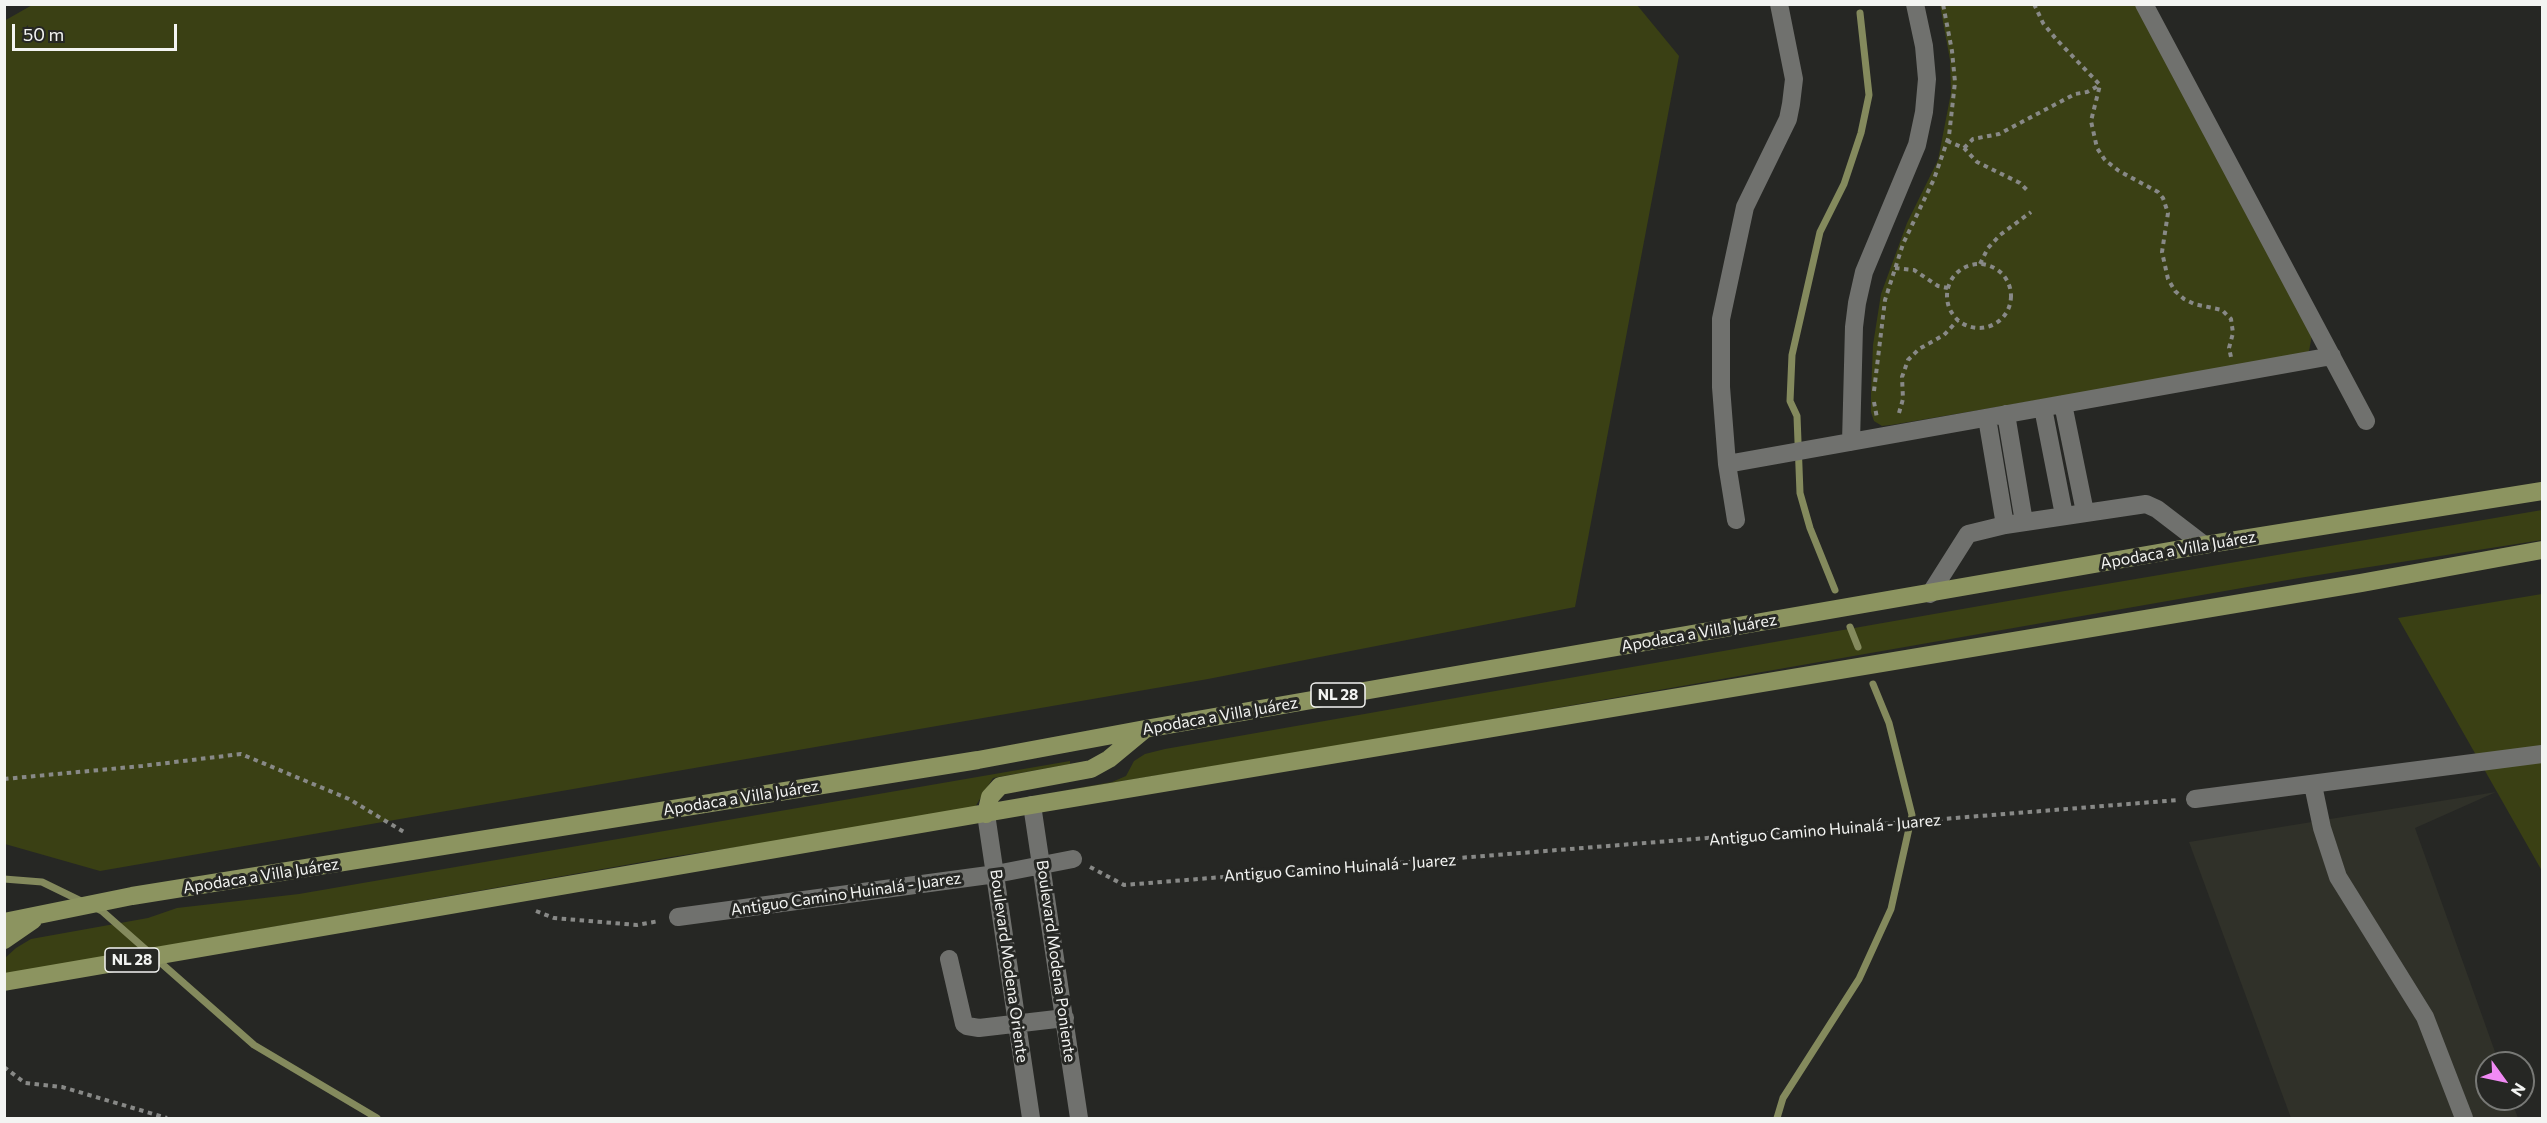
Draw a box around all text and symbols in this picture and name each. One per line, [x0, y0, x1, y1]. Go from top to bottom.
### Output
scale bar [15, 12, 180, 50]
text: 50 m [23, 23, 64, 45]
street label: Apodaca a Villa Juárez [2099, 527, 2257, 573]
street label: Apodaca a Villa Juárez [1620, 610, 1778, 656]
road number: NL 28 [1311, 683, 1365, 707]
street label: Apodaca a Villa Juárez [1141, 693, 1299, 739]
street label: Apodaca a Villa Juárez [662, 776, 820, 820]
street label: Antiguo Camino Huinalá - Juarez [1708, 810, 1942, 850]
street label: Antiguo Camino Huinalá - Juarez [1223, 850, 1457, 886]
street label: Apodaca a Villa Juárez [182, 854, 340, 898]
street label: Boulevard Modena Poniente [1032, 859, 1080, 1063]
street label: Antiguo Camino Huinalá - Juarez [729, 868, 963, 920]
street label: Boulevard Modena Oriente [986, 868, 1032, 1064]
road number: NL 28 [105, 948, 159, 972]
north arrow [2475, 1051, 2535, 1111]
text: N [2508, 1080, 2530, 1100]

